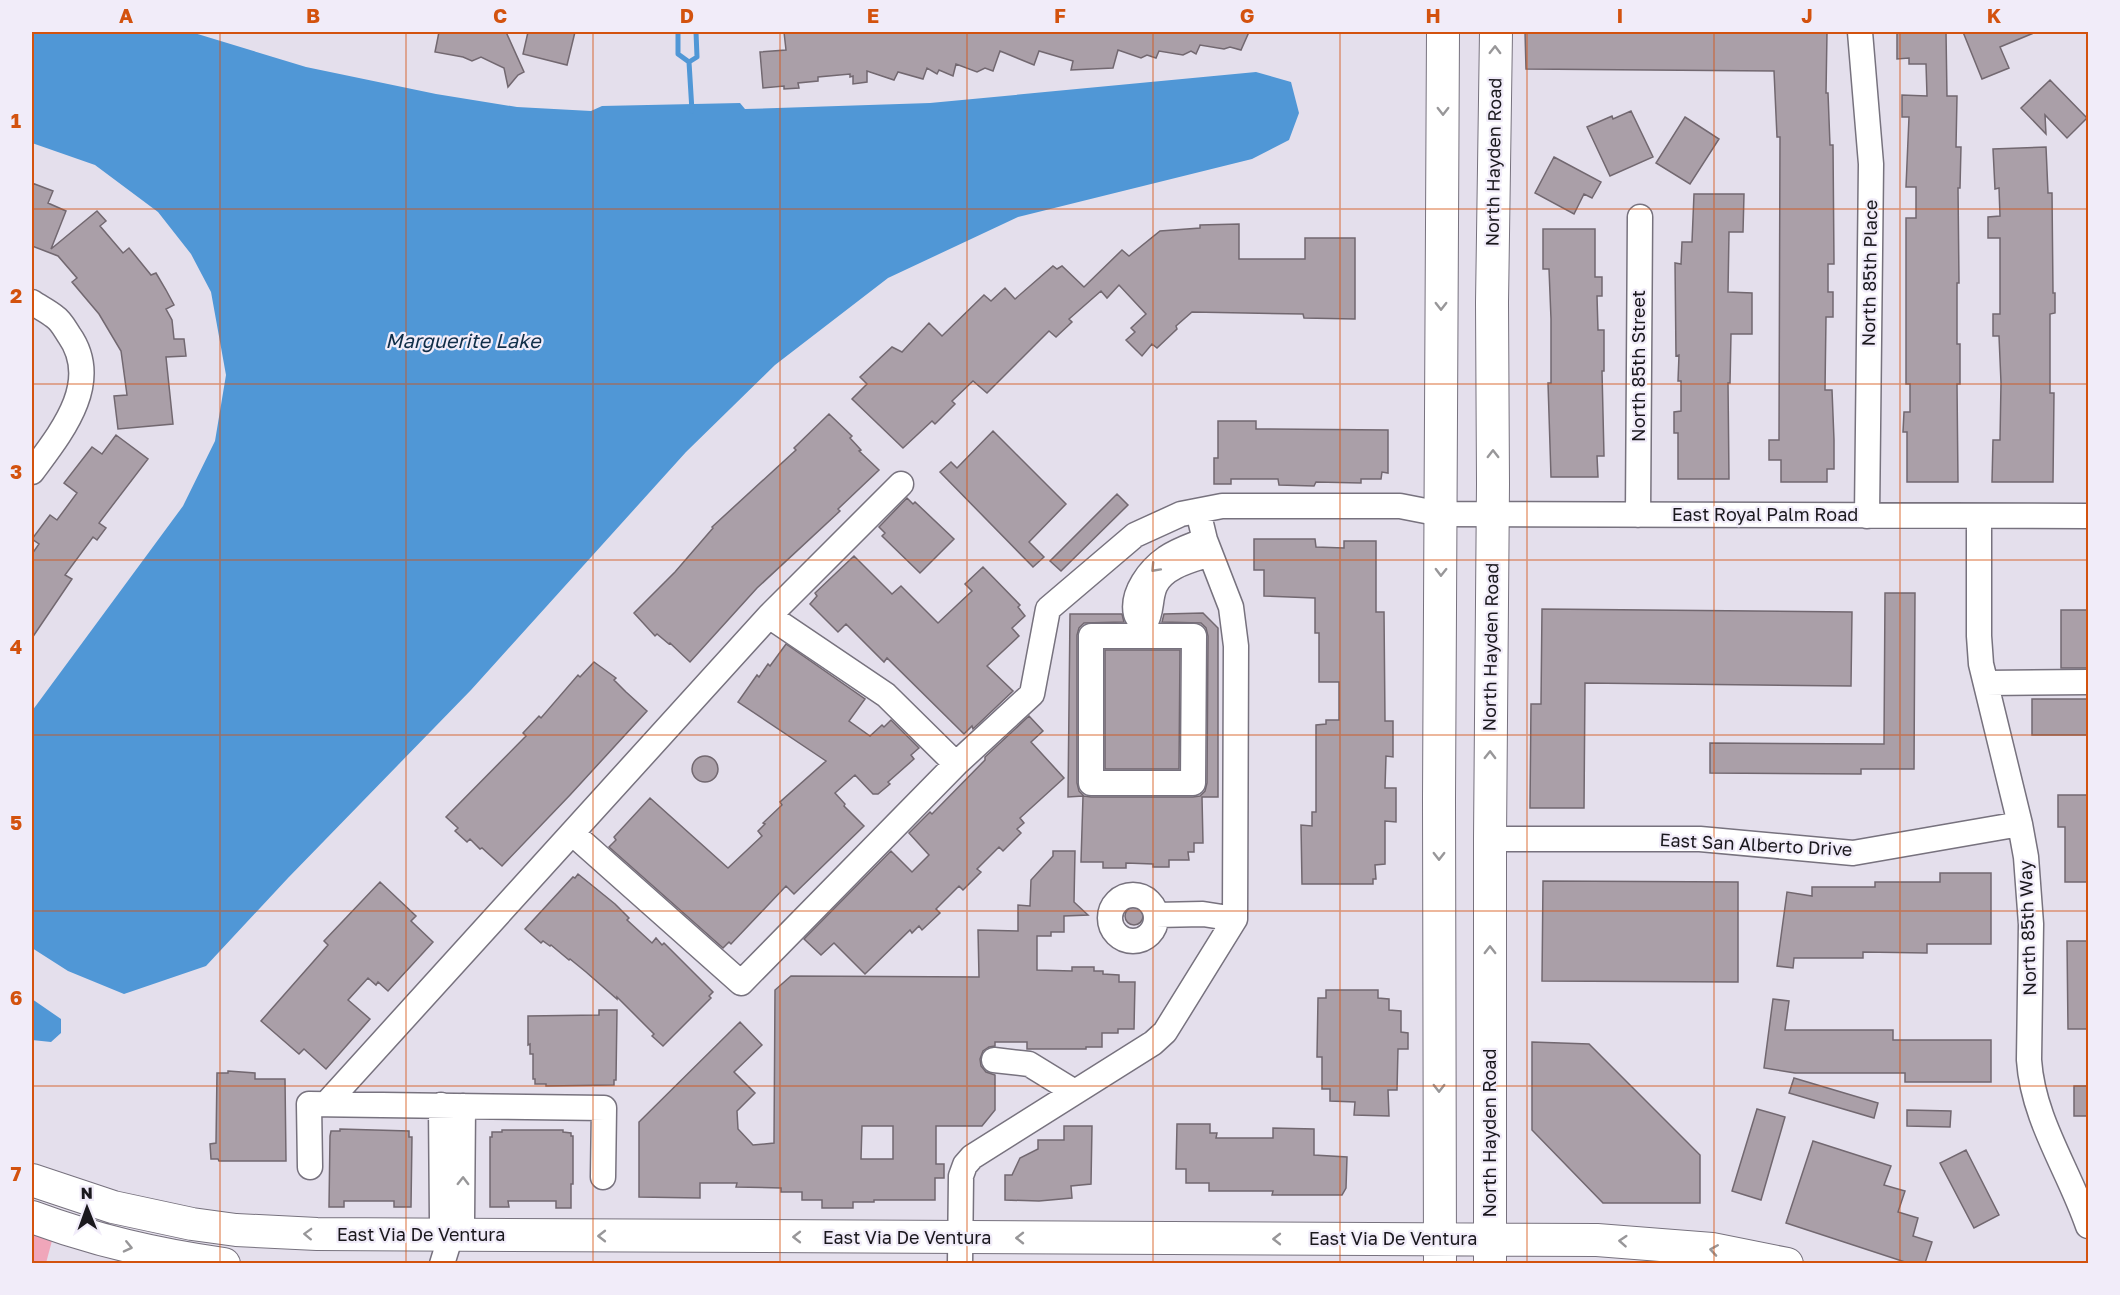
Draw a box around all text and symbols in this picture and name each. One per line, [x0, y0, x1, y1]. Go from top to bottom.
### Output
text: A [119, 3, 133, 27]
text: B [306, 3, 320, 27]
text: C [493, 3, 507, 27]
text: D [680, 3, 694, 27]
text: E [867, 3, 879, 27]
text: F [1054, 3, 1066, 27]
text: G [1240, 3, 1254, 27]
text: H [1425, 3, 1441, 27]
text: I [1617, 3, 1623, 27]
text: J [1801, 3, 1813, 27]
text: K [1987, 3, 2002, 27]
one-way arrow [1489, 45, 1502, 54]
street label: North Hayden Road [1481, 77, 1505, 247]
one-way arrow [1437, 106, 1449, 115]
text: 1 [11, 108, 21, 132]
street label: North 85th Place [1857, 199, 1881, 347]
text: 2 [10, 283, 22, 307]
street label: North 85th Street [1627, 290, 1649, 442]
one-way arrow [1435, 301, 1447, 310]
water label: Marguerite Lake [385, 328, 542, 353]
one-way arrow [1487, 450, 1499, 459]
text: 3 [10, 459, 22, 483]
street label: East Royal Palm Road [1672, 503, 1858, 525]
one-way arrow [1151, 562, 1162, 572]
street label: North Hayden Road [1478, 562, 1502, 732]
one-way arrow [1435, 568, 1447, 577]
text: 4 [10, 634, 22, 658]
one-way arrow [1484, 750, 1497, 759]
text: 5 [10, 810, 22, 834]
street label: East San Alberto Drive [1659, 828, 1853, 860]
one-way arrow [1433, 851, 1445, 860]
street label: North 85th Way [2014, 860, 2040, 996]
one-way arrow [1484, 945, 1496, 954]
text: 6 [10, 985, 22, 1009]
street label: North Hayden Road [1478, 1048, 1500, 1218]
one-way arrow [1433, 1084, 1445, 1093]
text: 7 [11, 1161, 22, 1185]
one-way arrow [457, 1176, 469, 1185]
north arrow [57, 1178, 117, 1238]
text: N [80, 1183, 93, 1203]
street label: East Via De Ventura [337, 1223, 505, 1245]
street label: East Via De Ventura [823, 1226, 991, 1248]
street label: East Via De Ventura [1309, 1227, 1477, 1249]
one-way arrow [304, 1228, 313, 1240]
one-way arrow [597, 1230, 606, 1242]
one-way arrow [792, 1231, 801, 1243]
one-way arrow [1016, 1232, 1025, 1244]
one-way arrow [1272, 1233, 1281, 1245]
one-way arrow [1618, 1235, 1627, 1248]
one-way arrow [122, 1239, 132, 1252]
one-way arrow [1709, 1244, 1719, 1257]

